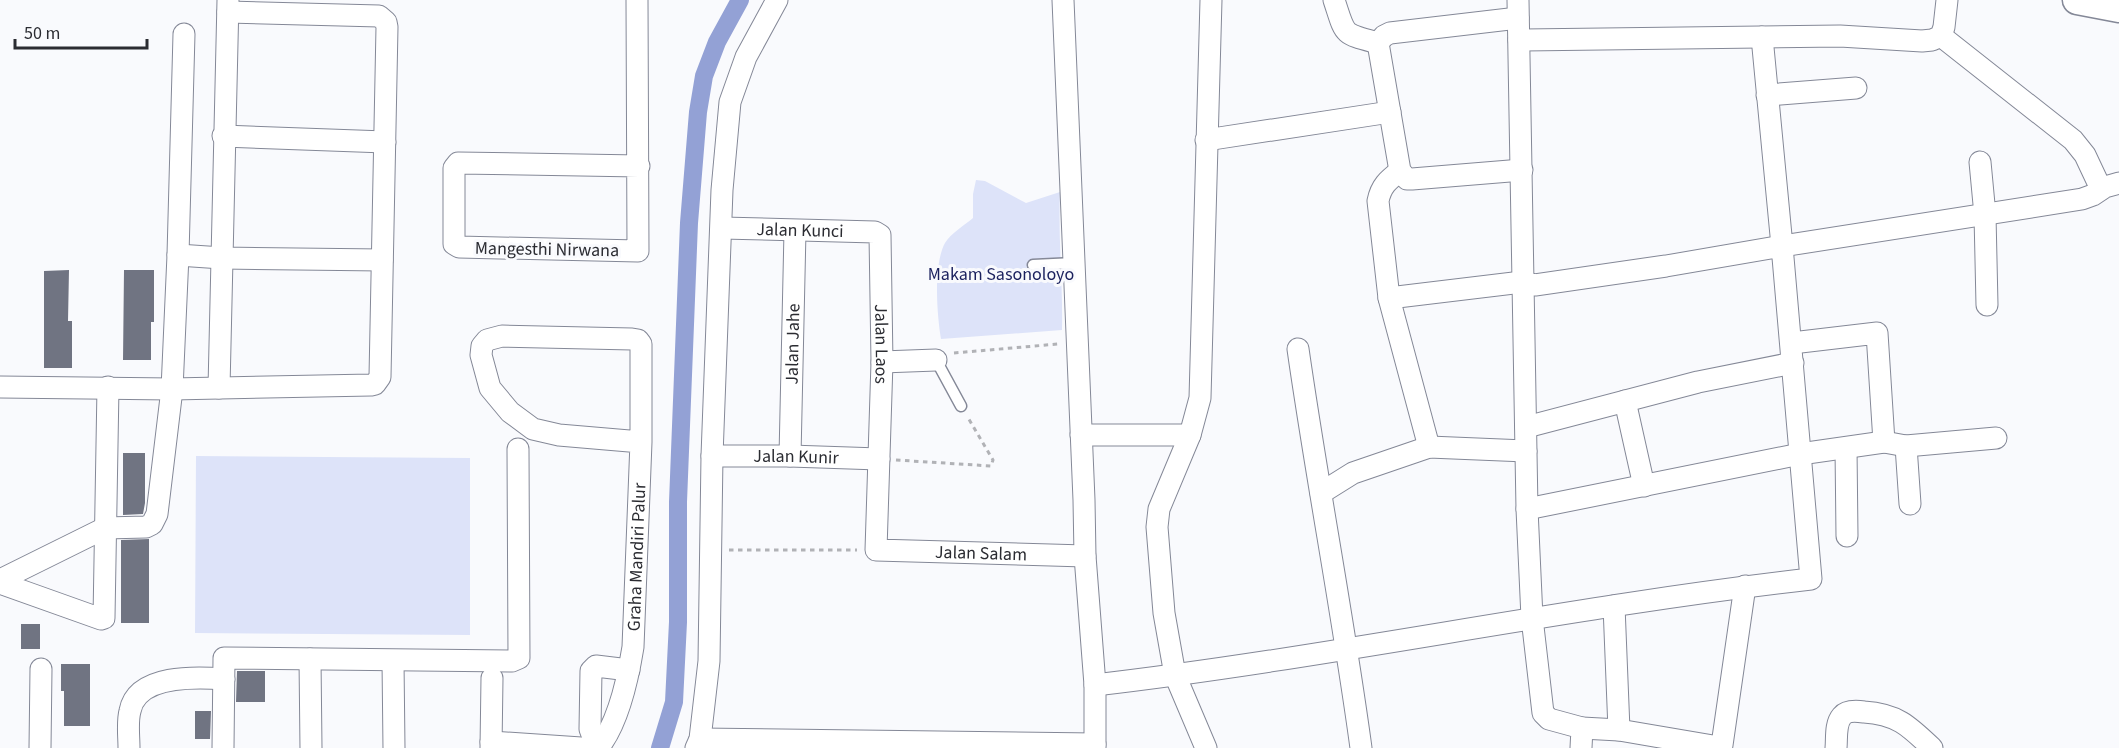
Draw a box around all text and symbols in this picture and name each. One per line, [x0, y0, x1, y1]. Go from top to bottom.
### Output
scale bar [15, 12, 147, 50]
text: 50 m [24, 21, 60, 46]
street label: Jalan Kunci [756, 217, 844, 244]
street label: Mangesthi Nirwana [475, 236, 619, 263]
park label: Makam Sasonoloyo [928, 262, 1074, 287]
street label: Jalan Jahe [780, 303, 806, 385]
street label: Jalan Laos [868, 304, 894, 384]
street label: Jalan Kunir [753, 444, 840, 471]
street label: Graha Mandiri Palur [622, 482, 652, 632]
street label: Jalan Salam [935, 540, 1027, 567]

